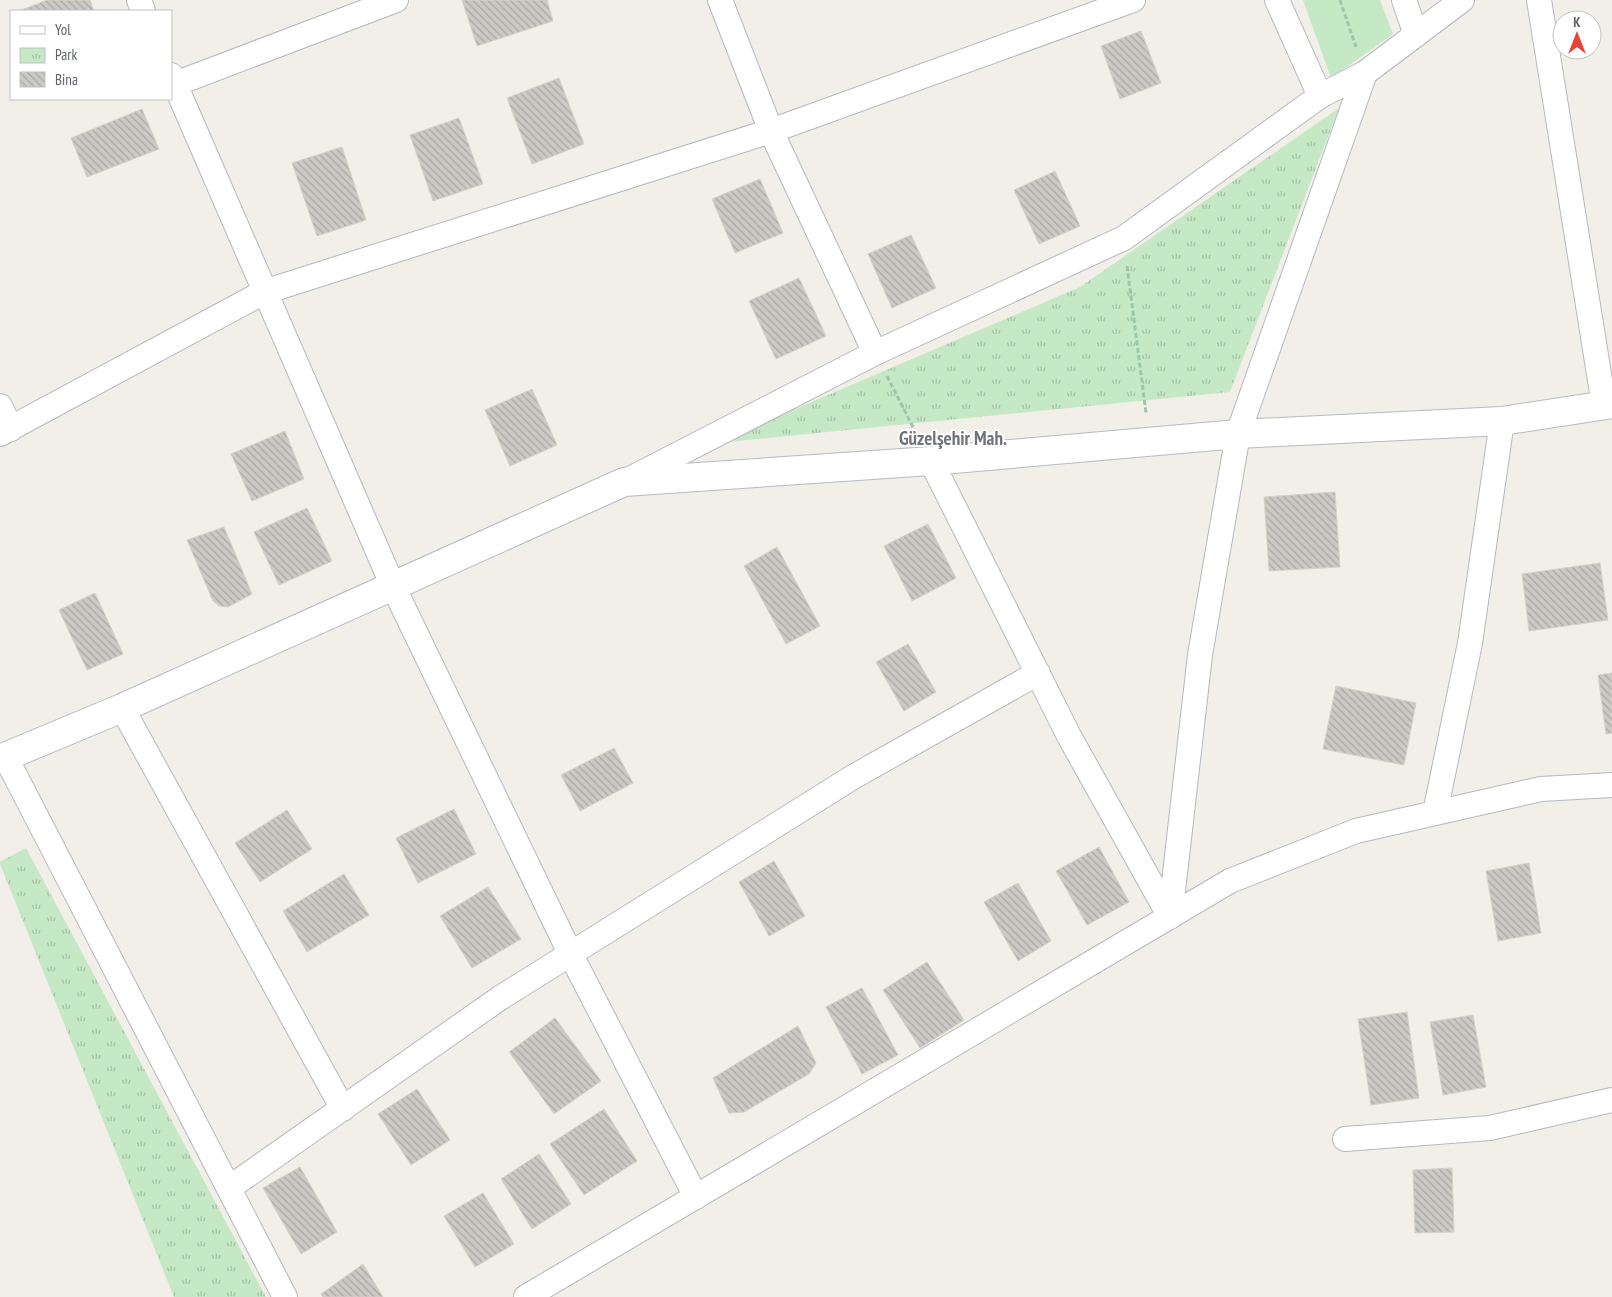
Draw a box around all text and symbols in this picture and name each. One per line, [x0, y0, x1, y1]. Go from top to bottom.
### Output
legend [10, 10, 172, 100]
north arrow [1552, 10, 1602, 60]
text: K [1573, 13, 1581, 31]
text: Yol [55, 20, 71, 39]
text: Park [55, 45, 77, 64]
text: Bina [55, 70, 78, 89]
district label: Güzelşehir Mah. [899, 426, 1007, 450]

